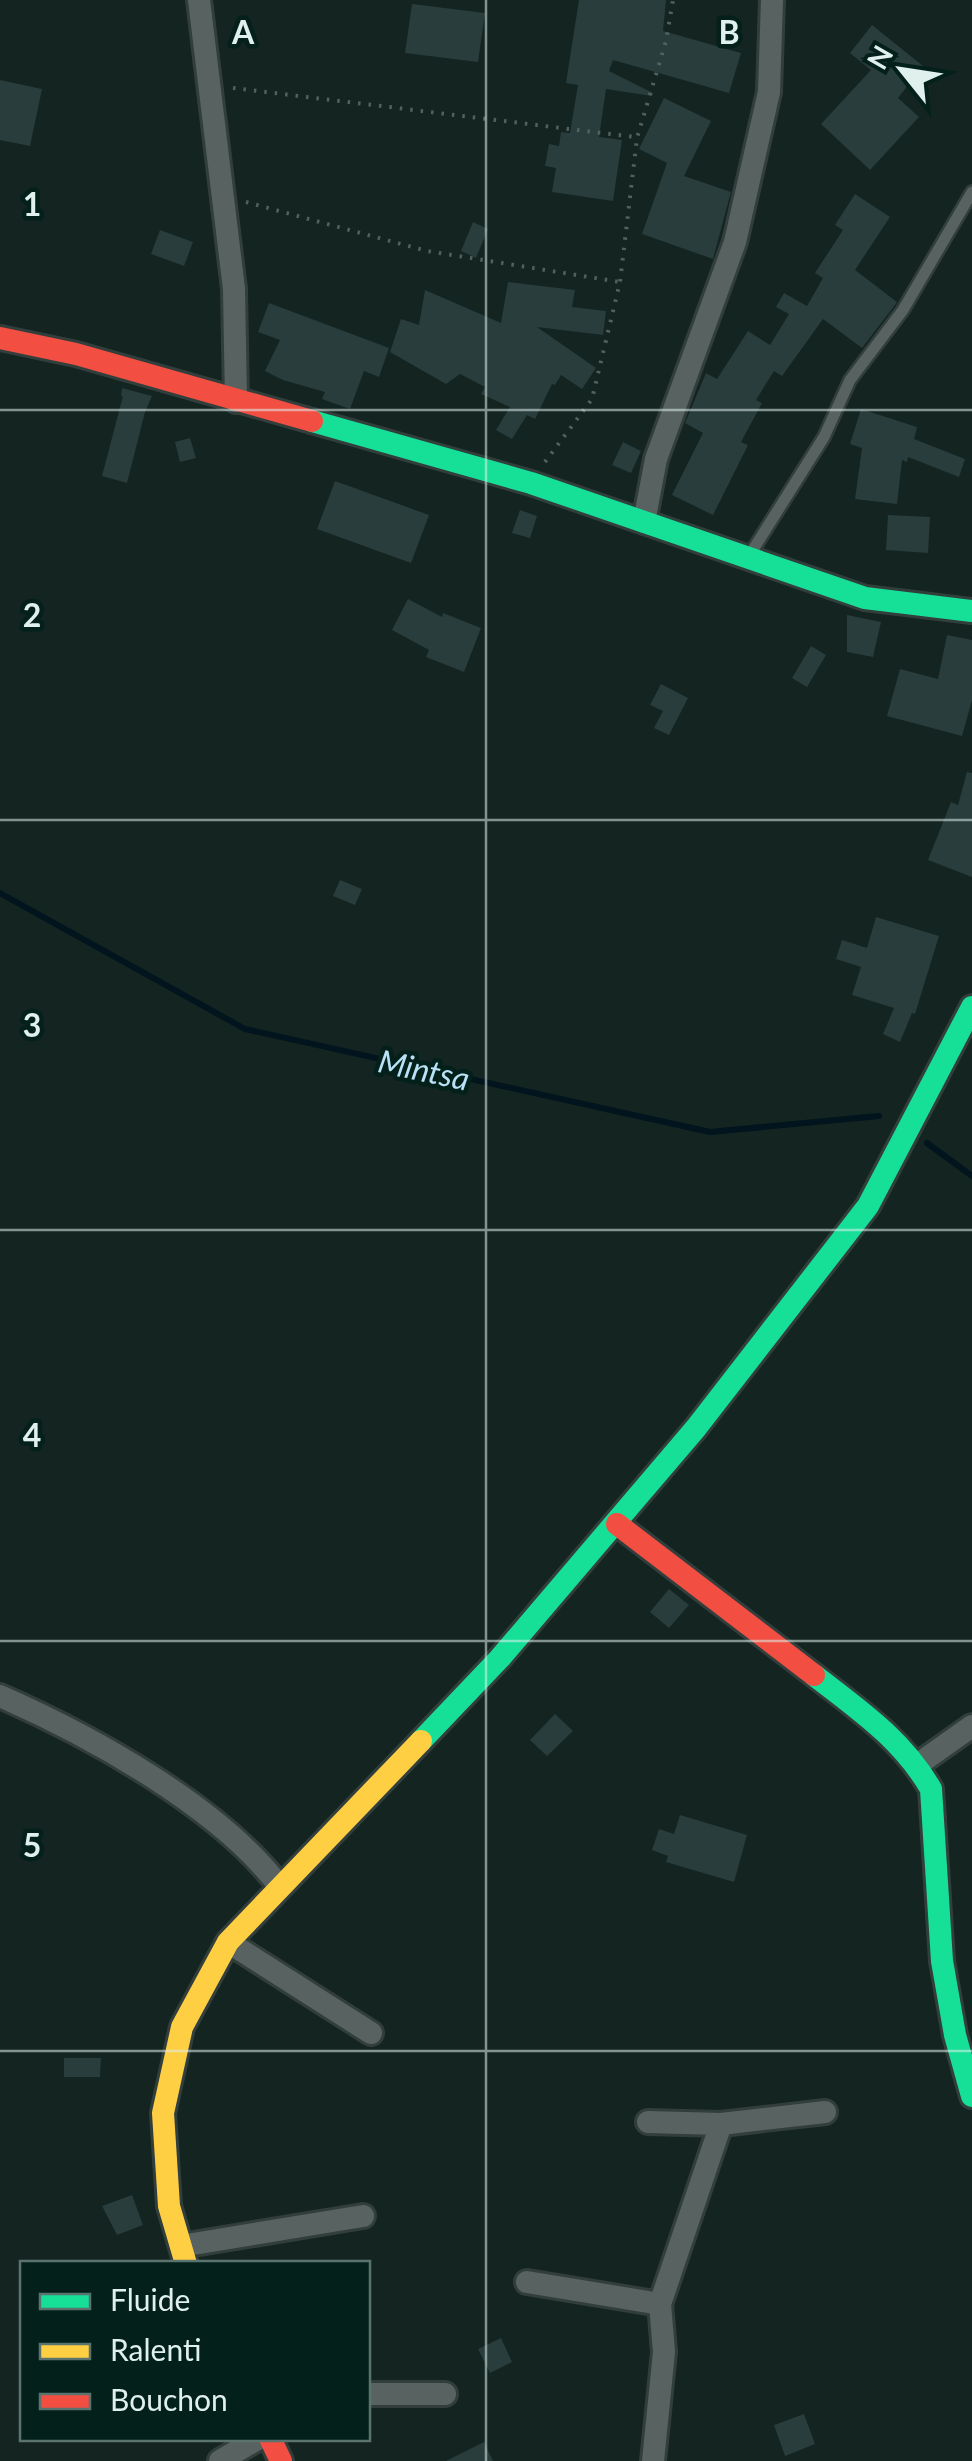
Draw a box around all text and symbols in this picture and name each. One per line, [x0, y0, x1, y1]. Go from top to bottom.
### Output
text: A [231, 12, 255, 51]
text: B [718, 12, 740, 51]
north arrow [852, 20, 952, 120]
text: N [859, 39, 900, 75]
text: 1 [23, 184, 41, 223]
text: 2 [23, 595, 41, 634]
text: 3 [23, 1005, 41, 1044]
water label: Mintsa [375, 1040, 473, 1098]
text: 4 [23, 1415, 41, 1454]
text: 5 [23, 1825, 41, 1864]
legend [20, 2261, 370, 2441]
text: Fluide [110, 2281, 190, 2317]
text: Ralenti [110, 2331, 201, 2367]
text: Bouchon [110, 2381, 228, 2417]

